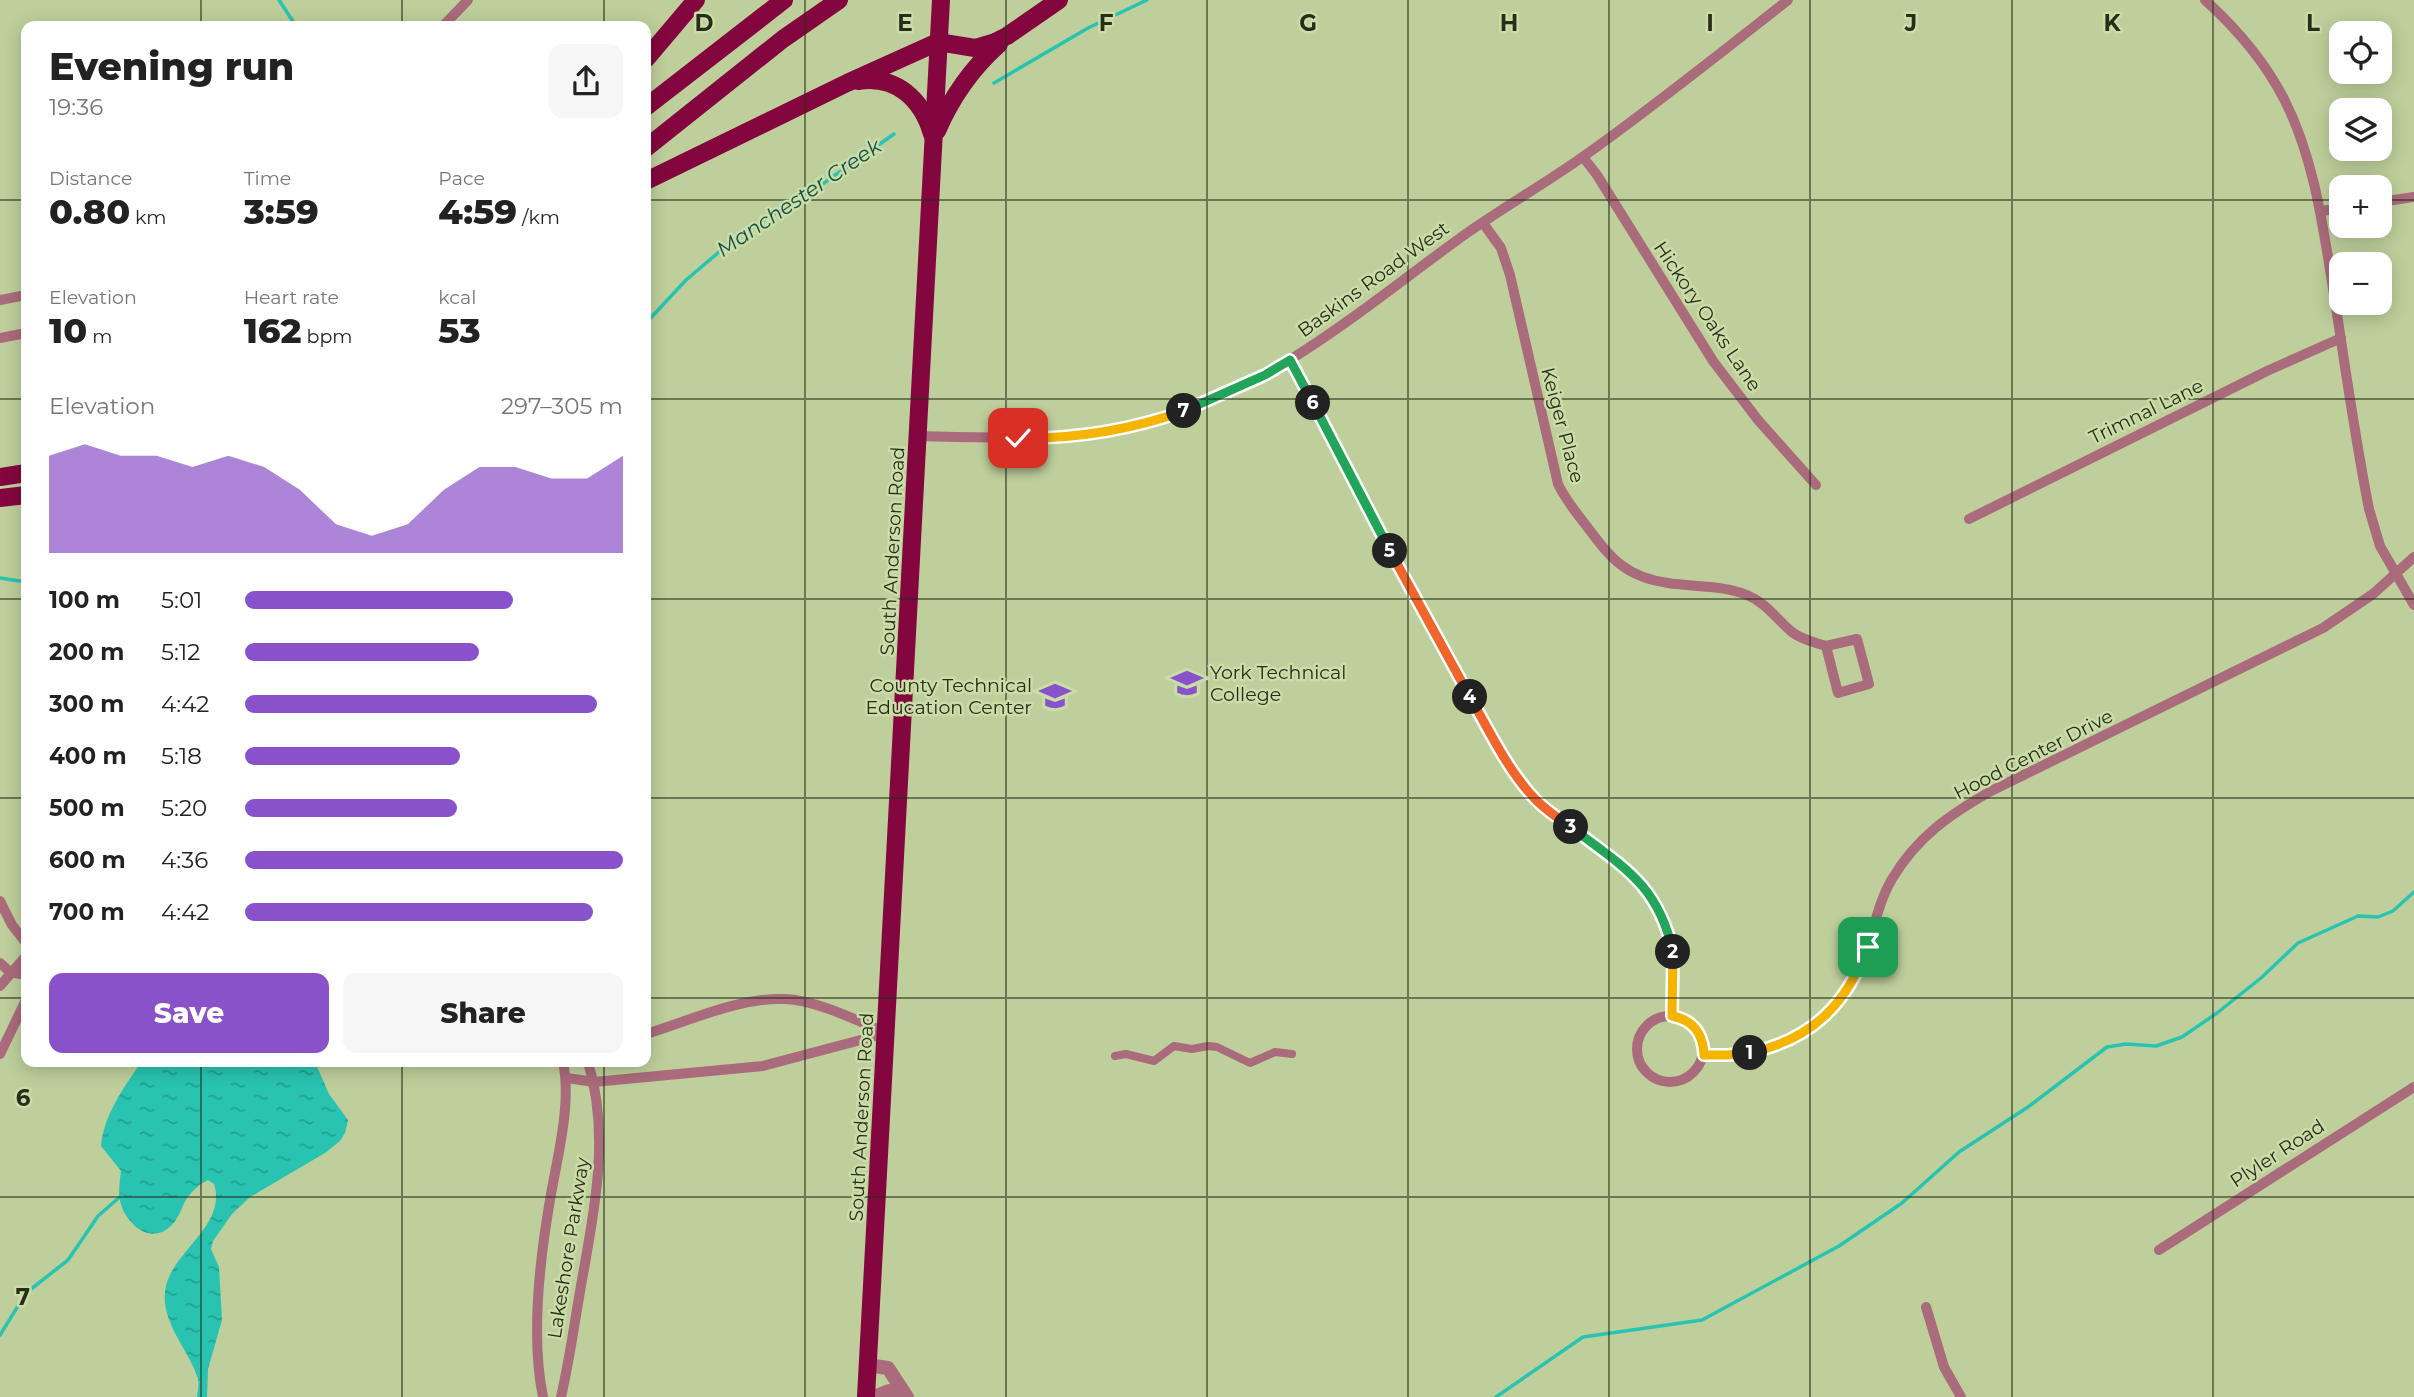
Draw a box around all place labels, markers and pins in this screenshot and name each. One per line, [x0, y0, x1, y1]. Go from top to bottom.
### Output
pin: 6 [1296, 386, 1330, 420]
pin: 7 [1166, 394, 1202, 428]
pin [988, 408, 1048, 468]
pin: 5 [1372, 534, 1408, 568]
place label: York Technical College [1210, 661, 1346, 706]
school or university icon: York Technical College [1170, 666, 1204, 700]
place label: County Technical Education Center [866, 674, 1032, 719]
school or university icon: County Technical Education Center [1038, 679, 1072, 713]
pin: 4 [1452, 680, 1488, 714]
pin: 3 [1554, 810, 1588, 844]
pin [1838, 917, 1898, 977]
pin: 2 [1656, 934, 1690, 970]
pin: 1 [1732, 1036, 1768, 1070]

